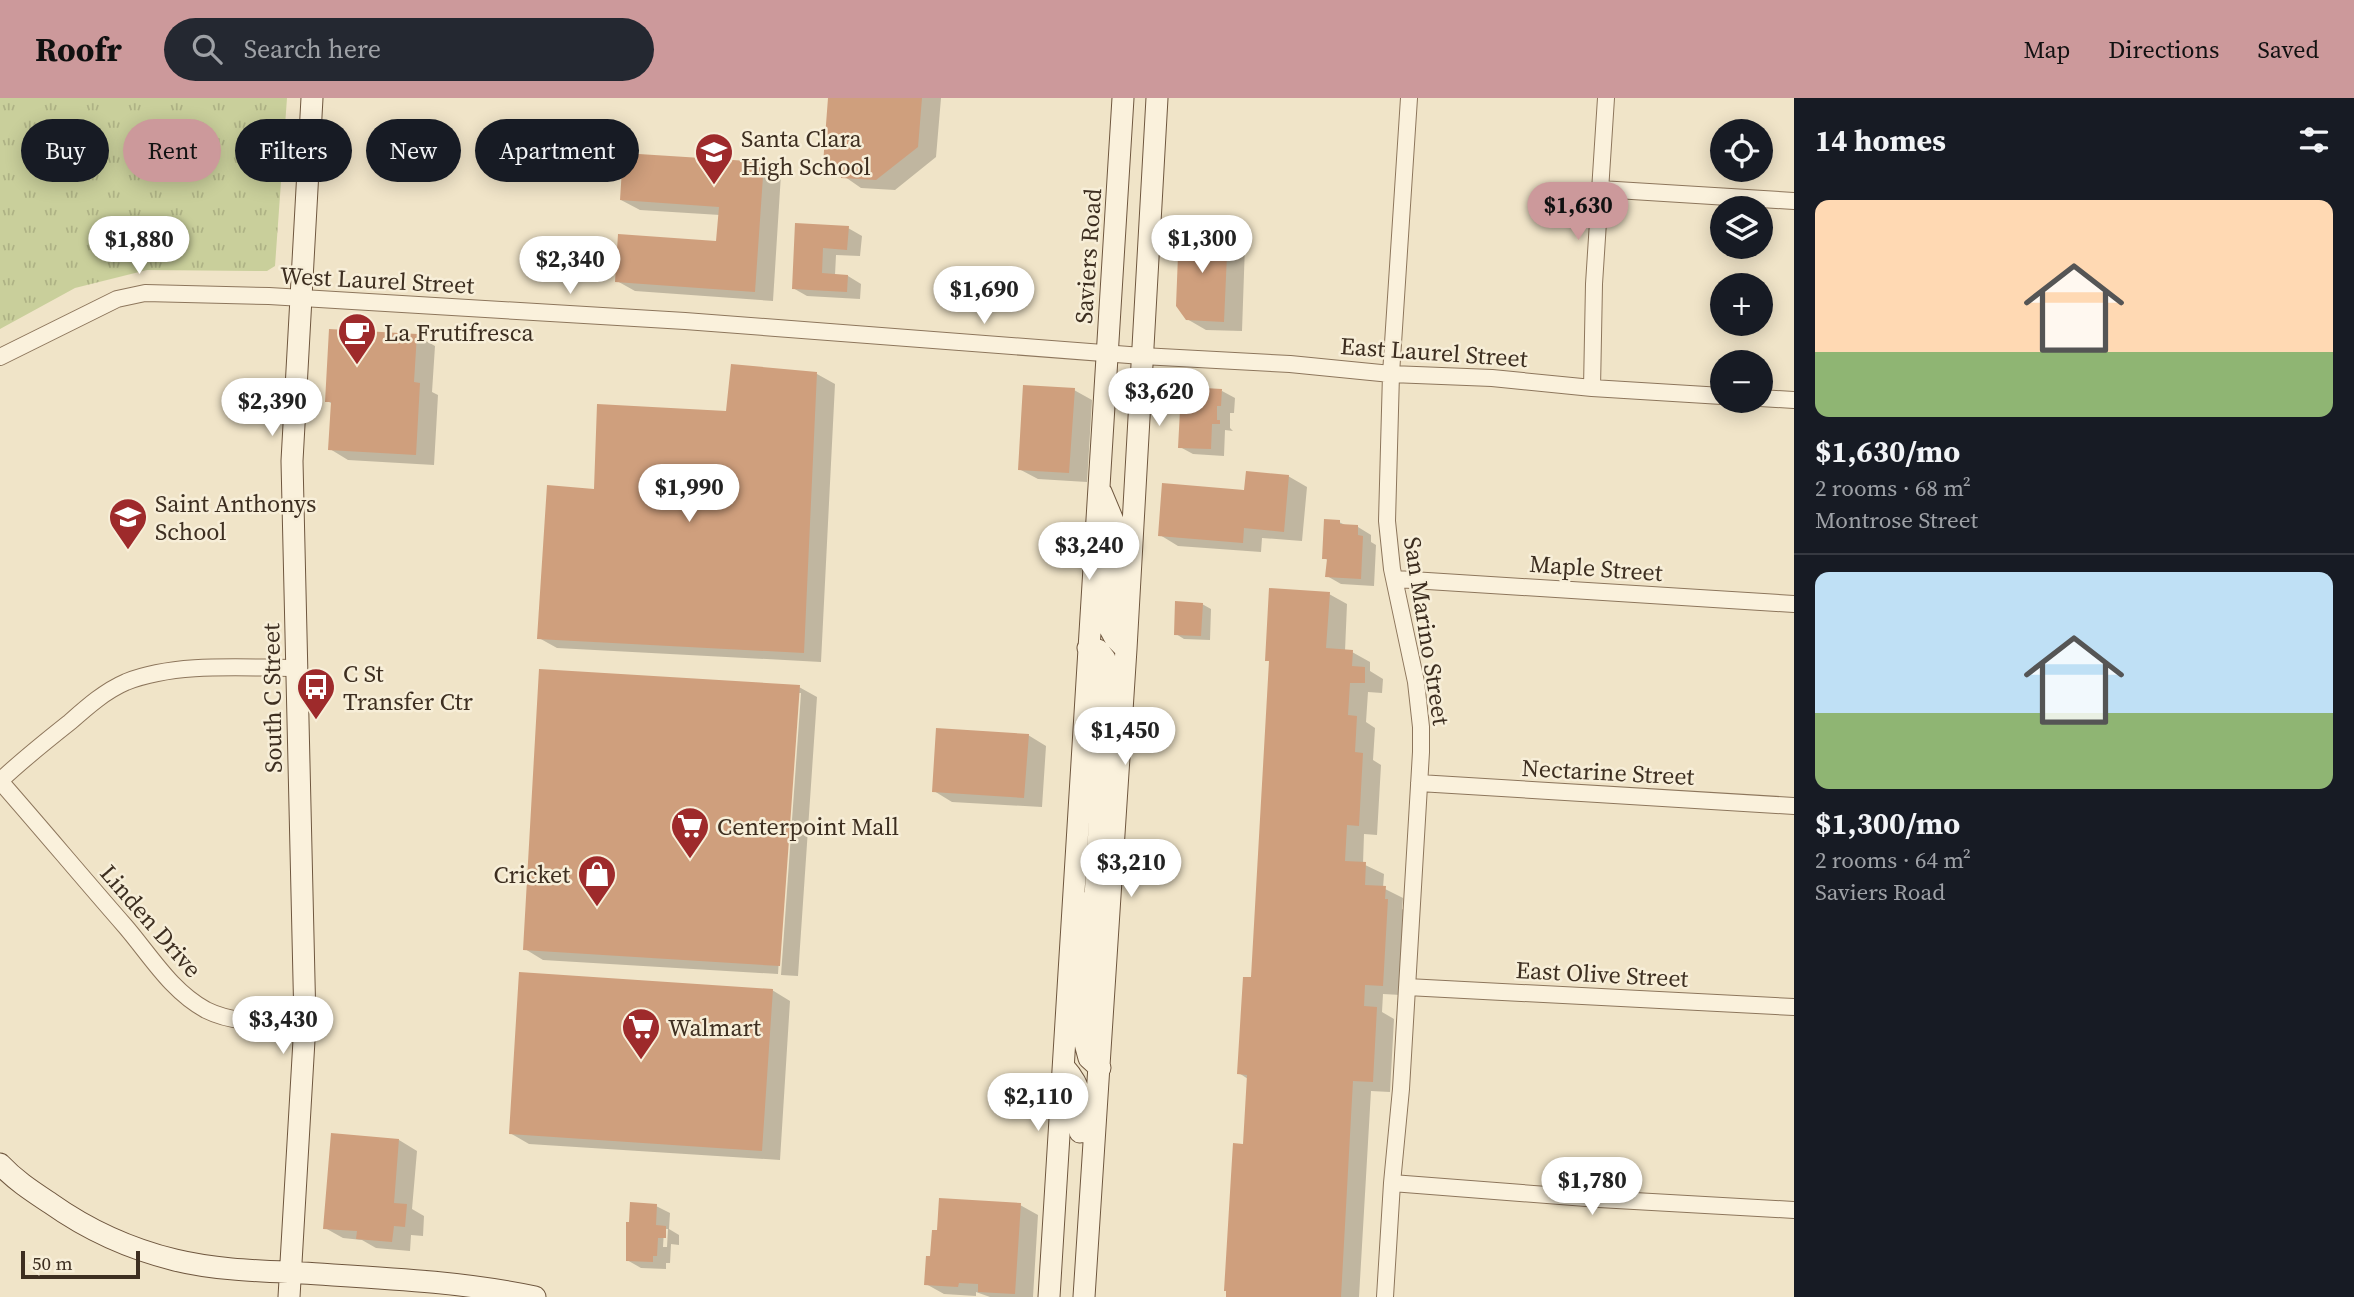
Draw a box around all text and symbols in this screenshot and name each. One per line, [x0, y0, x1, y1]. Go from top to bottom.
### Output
search box [164, 18, 654, 81]
text: Roofr [35, 27, 122, 72]
icon: search [188, 30, 226, 68]
text: Search here [244, 31, 381, 67]
text: Map [2023, 33, 2070, 66]
text: Directions [2108, 33, 2219, 66]
text: Saved [2257, 33, 2319, 66]
chip: Buy [21, 119, 109, 182]
chip: Rent [123, 119, 221, 182]
chip: Filters [235, 119, 352, 182]
chip: New [366, 119, 461, 182]
chip: Apartment [475, 119, 639, 182]
map controls [1710, 119, 1773, 413]
button: locate [1710, 119, 1773, 182]
text: 14 homes [1815, 120, 1946, 161]
icon: filters [2295, 121, 2333, 159]
place label: Santa Clara High School [741, 122, 871, 183]
school or university icon: Santa Clara High School [693, 131, 735, 186]
pin: $1,630 [1521, 183, 1635, 242]
street label: Saviers Road [1067, 187, 1109, 325]
text: $1,630 [1543, 189, 1613, 221]
button: layers [1710, 196, 1773, 259]
pin: $1,880 [82, 216, 196, 276]
pin: $1,300 [1145, 216, 1259, 275]
text: $1,300 [1167, 222, 1237, 254]
text: $1,880 [104, 223, 174, 255]
pin: $2,340 [513, 236, 627, 296]
text: $2,340 [535, 243, 605, 275]
icon: home [2011, 245, 2137, 371]
street label: West Laurel Street [279, 258, 475, 302]
pin: $1,690 [927, 266, 1041, 326]
text: $1,690 [949, 273, 1019, 305]
button: + [1710, 273, 1773, 336]
cafe icon: La Frutifresca [336, 311, 378, 366]
place label: La Frutifresca [384, 316, 534, 349]
street label: East Laurel Street [1339, 329, 1529, 375]
button: − [1710, 350, 1773, 413]
pin: $3,620 [1102, 368, 1216, 428]
text: $3,620 [1124, 375, 1194, 407]
pin: $2,390 [215, 378, 329, 438]
text: $2,390 [237, 385, 307, 417]
text: $1,630/mo [1815, 431, 1960, 472]
pin: $1,990 [632, 464, 746, 524]
text: $1,990 [654, 471, 724, 503]
text: 2 rooms · 68 m² [1815, 472, 1971, 504]
place label: Saint Anthonys School [155, 487, 317, 548]
school or university icon: Saint Anthonys School [107, 496, 149, 551]
text: Montrose Street [1815, 504, 1978, 536]
pin: $3,240 [1032, 522, 1146, 582]
text: $3,240 [1054, 529, 1124, 561]
street label: San Marino Street [1396, 534, 1458, 728]
street label: Maple Street [1528, 547, 1664, 589]
icon: home [2011, 617, 2137, 743]
street label: South C Street [254, 623, 290, 773]
place label: C St Transfer Ctr [343, 657, 473, 718]
bus stop icon: C St Transfer Ctr [295, 666, 337, 721]
pin: $1,450 [1068, 708, 1182, 767]
text: $1,450 [1090, 714, 1160, 746]
street label: Nectarine Street [1521, 751, 1695, 793]
text: $1,300/mo [1815, 803, 1960, 844]
supermarket icon: Centerpoint Mall [669, 805, 711, 860]
place label: Centerpoint Mall [717, 810, 899, 843]
pin: $3,210 [1074, 840, 1188, 899]
text: 2 rooms · 64 m² [1815, 844, 1971, 876]
text: $3,210 [1096, 846, 1166, 878]
shop icon: Cricket [576, 853, 618, 908]
street label: Linden Drive [93, 857, 209, 985]
place label: Cricket [493, 858, 570, 891]
text: Saviers Road [1815, 876, 1945, 908]
street label: East Olive Street [1515, 953, 1689, 995]
pin: $3,430 [226, 996, 340, 1056]
text: $3,430 [248, 1003, 318, 1035]
supermarket icon: Walmart [620, 1006, 662, 1061]
place label: Walmart [668, 1011, 761, 1044]
pin: $2,110 [981, 1074, 1095, 1133]
text: $2,110 [1003, 1080, 1073, 1112]
pin: $1,780 [1535, 1158, 1649, 1217]
text: $1,780 [1557, 1164, 1627, 1196]
scale bar [21, 1248, 140, 1280]
text: 50 m [32, 1250, 73, 1276]

